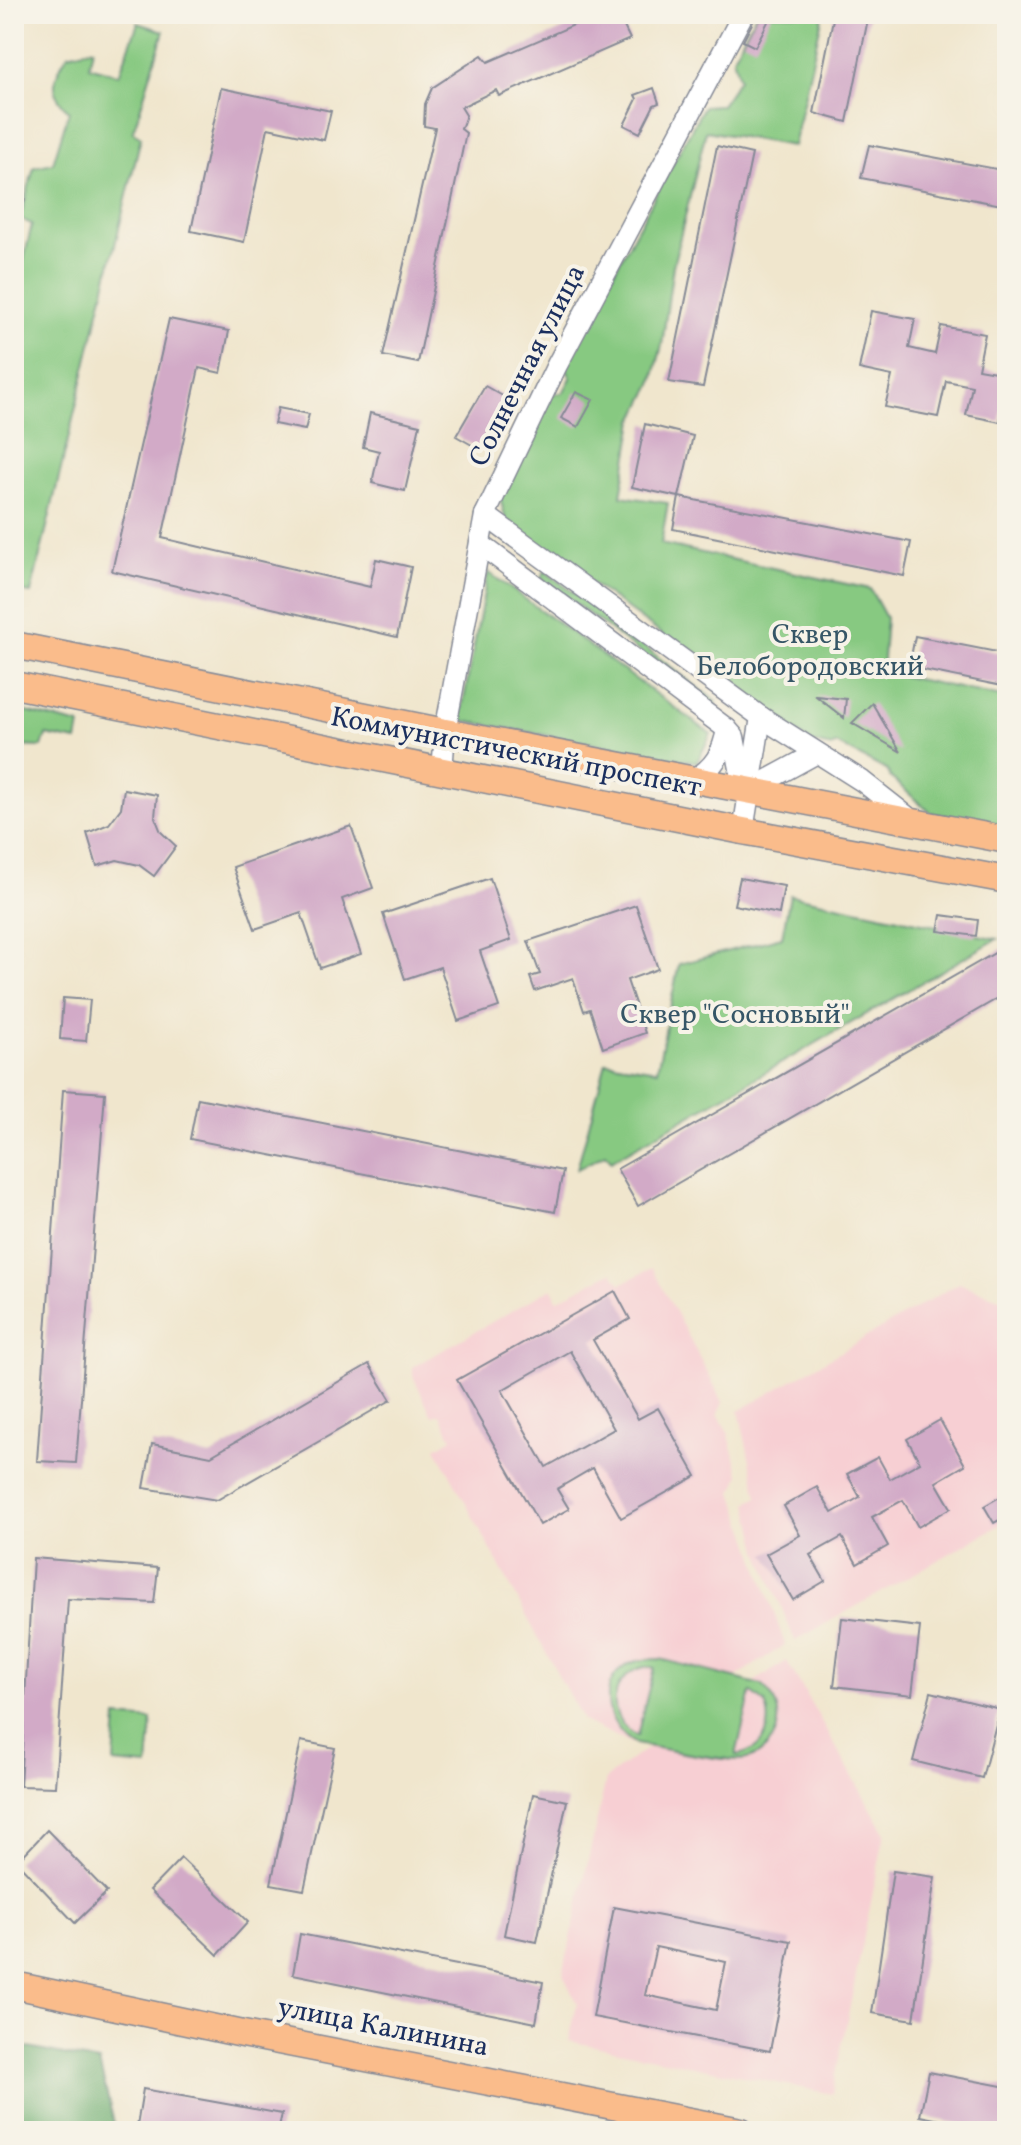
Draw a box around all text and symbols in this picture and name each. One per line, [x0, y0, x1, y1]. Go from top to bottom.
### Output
street label: Солнечная улица [460, 258, 596, 474]
park label: Сквер Белобородовский [696, 616, 924, 687]
street label: Коммунистический проспект [327, 698, 705, 808]
park label: Сквер "Сосновый" [620, 996, 850, 1035]
street label: улица Калинина [274, 1988, 492, 2068]

